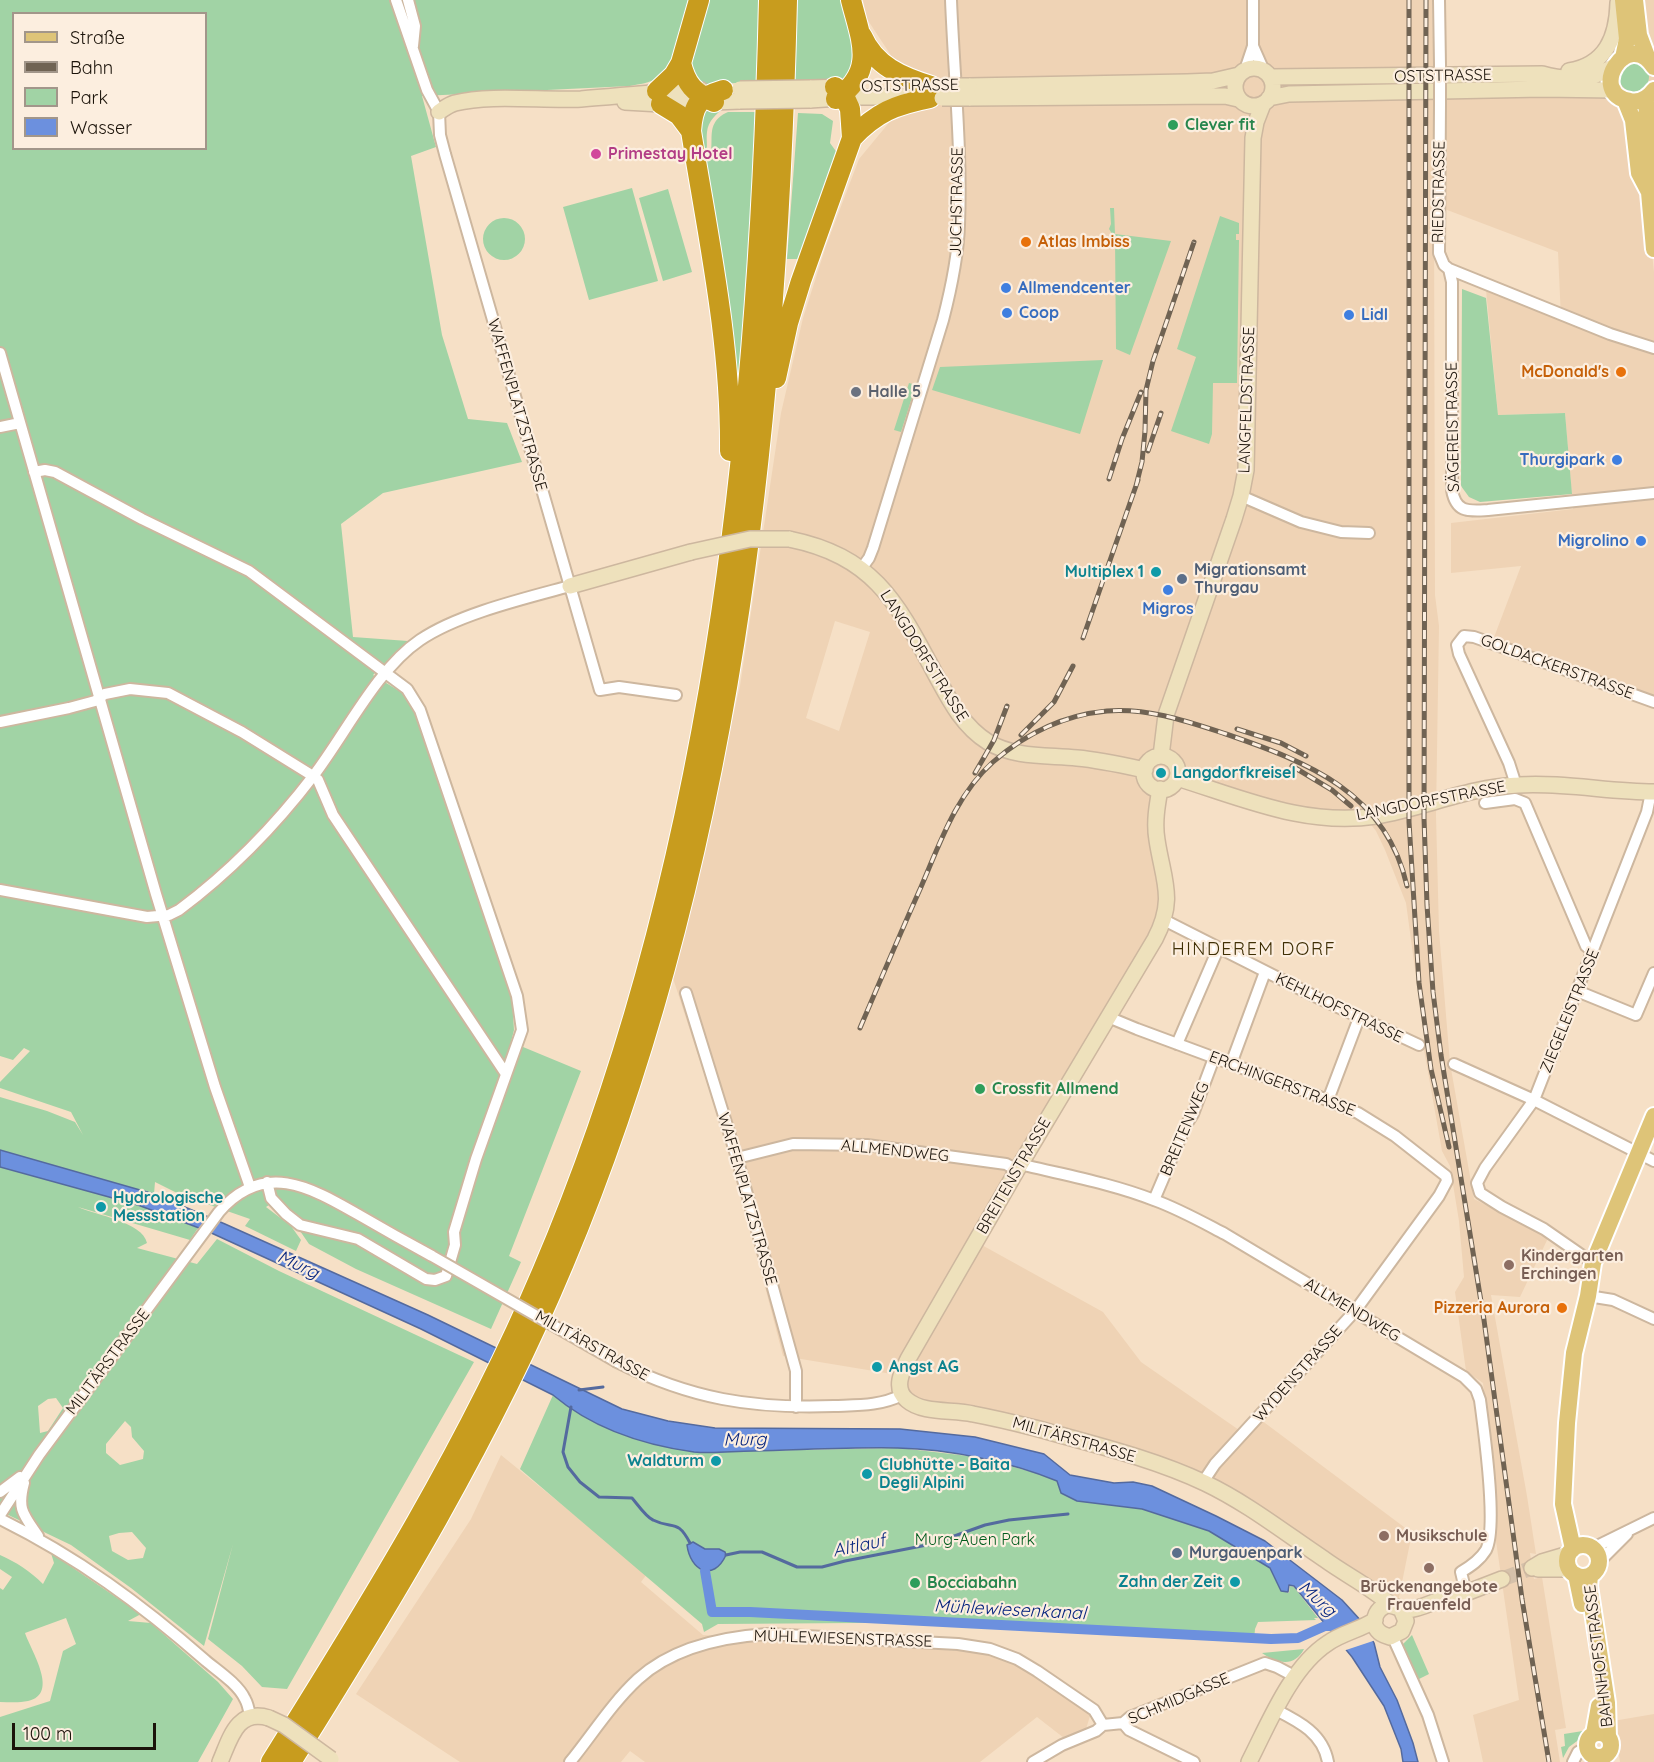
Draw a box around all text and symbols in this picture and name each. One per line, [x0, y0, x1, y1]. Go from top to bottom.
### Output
legend [12, 12, 207, 150]
text: Straße [70, 26, 125, 49]
text: Bahn [70, 56, 113, 79]
street label: OSTSTRASSE [1394, 66, 1492, 86]
street label: OSTSTRASSE [861, 76, 959, 96]
text: Park [70, 86, 108, 109]
place label: Clever fit [1185, 115, 1256, 135]
text: Wasser [70, 116, 132, 139]
marker: Clever fit [1166, 118, 1180, 132]
street label: RIEDSTRASSE [1429, 141, 1449, 243]
place label: Primestay Hotel [608, 144, 732, 164]
marker: Primestay Hotel [589, 147, 603, 161]
street label: JUCHSTRASSE [946, 147, 968, 257]
place label: Atlas Imbiss [1038, 232, 1130, 252]
marker: Atlas Imbiss [1019, 235, 1033, 249]
place label: Allmendcenter [1018, 278, 1131, 298]
marker: Allmendcenter [999, 281, 1013, 295]
place label: Coop [1019, 303, 1059, 323]
place label: Lidl [1361, 305, 1388, 325]
marker: Coop [1000, 306, 1014, 320]
marker: Lidl [1342, 308, 1356, 322]
street label: WAFFENPLATZSTRASSE [483, 316, 551, 494]
street label: LANGFELDSTRASSE [1235, 326, 1259, 474]
street label: SÄGEREISTRASSE [1442, 362, 1464, 492]
place label: McDonald's [1521, 362, 1609, 382]
marker: McDonald's [1614, 365, 1628, 379]
place label: Halle 5 [868, 382, 921, 402]
marker: Halle 5 [849, 385, 863, 399]
place label: Thurgipark [1519, 450, 1605, 470]
marker: Thurgipark [1610, 453, 1624, 467]
place label: Migrolino [1558, 531, 1629, 551]
marker: Migrolino [1634, 534, 1648, 548]
place label: Migrationsamt Thurgau [1194, 560, 1307, 598]
place label: Multiplex 1 [1065, 562, 1144, 582]
marker: Multiplex 1 [1149, 565, 1163, 579]
marker: Migrationsamt Thurgau [1175, 572, 1189, 586]
marker: Migros [1161, 583, 1175, 597]
street label: LANGDORFSTRASSE [876, 587, 972, 725]
place label: Migros [1142, 599, 1194, 619]
street label: GOLDACKERSTRASSE [1478, 630, 1636, 704]
place label: Langdorfkreisel [1173, 763, 1296, 783]
marker: Langdorfkreisel [1154, 766, 1168, 780]
street label: LANGDORFSTRASSE [1355, 777, 1507, 825]
district label: HINDEREM DORF [1172, 939, 1336, 961]
street label: ZIEGELEISTRASSE [1536, 946, 1604, 1076]
street label: KEHLHOFSTRASSE [1272, 969, 1406, 1047]
street label: ERCHINGERSTRASSE [1206, 1047, 1358, 1121]
place label: Crossfit Allmend [992, 1079, 1118, 1099]
street label: BREITENWEG [1157, 1079, 1213, 1179]
marker: Crossfit Allmend [973, 1082, 987, 1096]
street label: WAFFENPLATZSTRASSE [713, 1110, 781, 1288]
street label: BREITENSTRASSE [973, 1114, 1055, 1238]
street label: ALLMENDWEG [840, 1136, 950, 1166]
place label: Hydrologische Messstation [113, 1188, 223, 1226]
marker: Hydrologische Messstation [94, 1200, 108, 1214]
water label: Murg [274, 1246, 322, 1284]
place label: Kindergarten Erchingen [1521, 1246, 1624, 1284]
marker: Kindergarten Erchingen [1502, 1258, 1516, 1272]
street label: ALLMENDWEG [1301, 1274, 1403, 1346]
place label: Pizzeria Aurora [1434, 1298, 1550, 1318]
marker: Pizzeria Aurora [1555, 1301, 1569, 1315]
street label: MILITÄRSTRASSE [62, 1305, 154, 1419]
street label: MILITÄRSTRASSE [532, 1307, 652, 1385]
street label: WYDENSTRASSE [1250, 1322, 1346, 1426]
place label: Angst AG [889, 1357, 959, 1377]
marker: Angst AG [870, 1360, 884, 1374]
street label: MILITÄRSTRASSE [1010, 1413, 1138, 1467]
water label: Murg [723, 1429, 767, 1451]
place label: Waldturm [627, 1451, 704, 1471]
marker: Waldturm [709, 1454, 723, 1468]
place label: Clubhütte - Baita Degli Alpini [879, 1455, 1010, 1493]
marker: Clubhütte - Baita Degli Alpini [860, 1467, 874, 1481]
place label: Musikschule [1396, 1526, 1487, 1546]
marker: Musikschule [1377, 1529, 1391, 1543]
water label: Altlauf [831, 1530, 887, 1562]
park label: Murg-Auen Park [915, 1530, 1035, 1550]
place label: Murgauenpark [1189, 1543, 1303, 1563]
marker: Murgauenpark [1170, 1546, 1184, 1560]
marker: Brückenangebote Frauenfeld [1422, 1561, 1436, 1575]
place label: Zahn der Zeit [1118, 1572, 1223, 1592]
place label: Bocciabahn [927, 1573, 1017, 1593]
marker: Zahn der Zeit [1228, 1575, 1242, 1589]
marker: Bocciabahn [908, 1576, 922, 1590]
water label: Murg [1294, 1577, 1340, 1621]
place label: Brückenangebote Frauenfeld [1360, 1577, 1498, 1615]
street label: BAHNHOFSTRASSE [1581, 1584, 1617, 1728]
water label: Mühlewiesenkanal [934, 1595, 1086, 1625]
street label: MÜHLEWIESENSTRASSE [753, 1626, 933, 1652]
street label: SCHMIDGASSE [1125, 1669, 1233, 1729]
scale bar [15, 1711, 159, 1749]
text: 100 m [23, 1722, 72, 1745]

